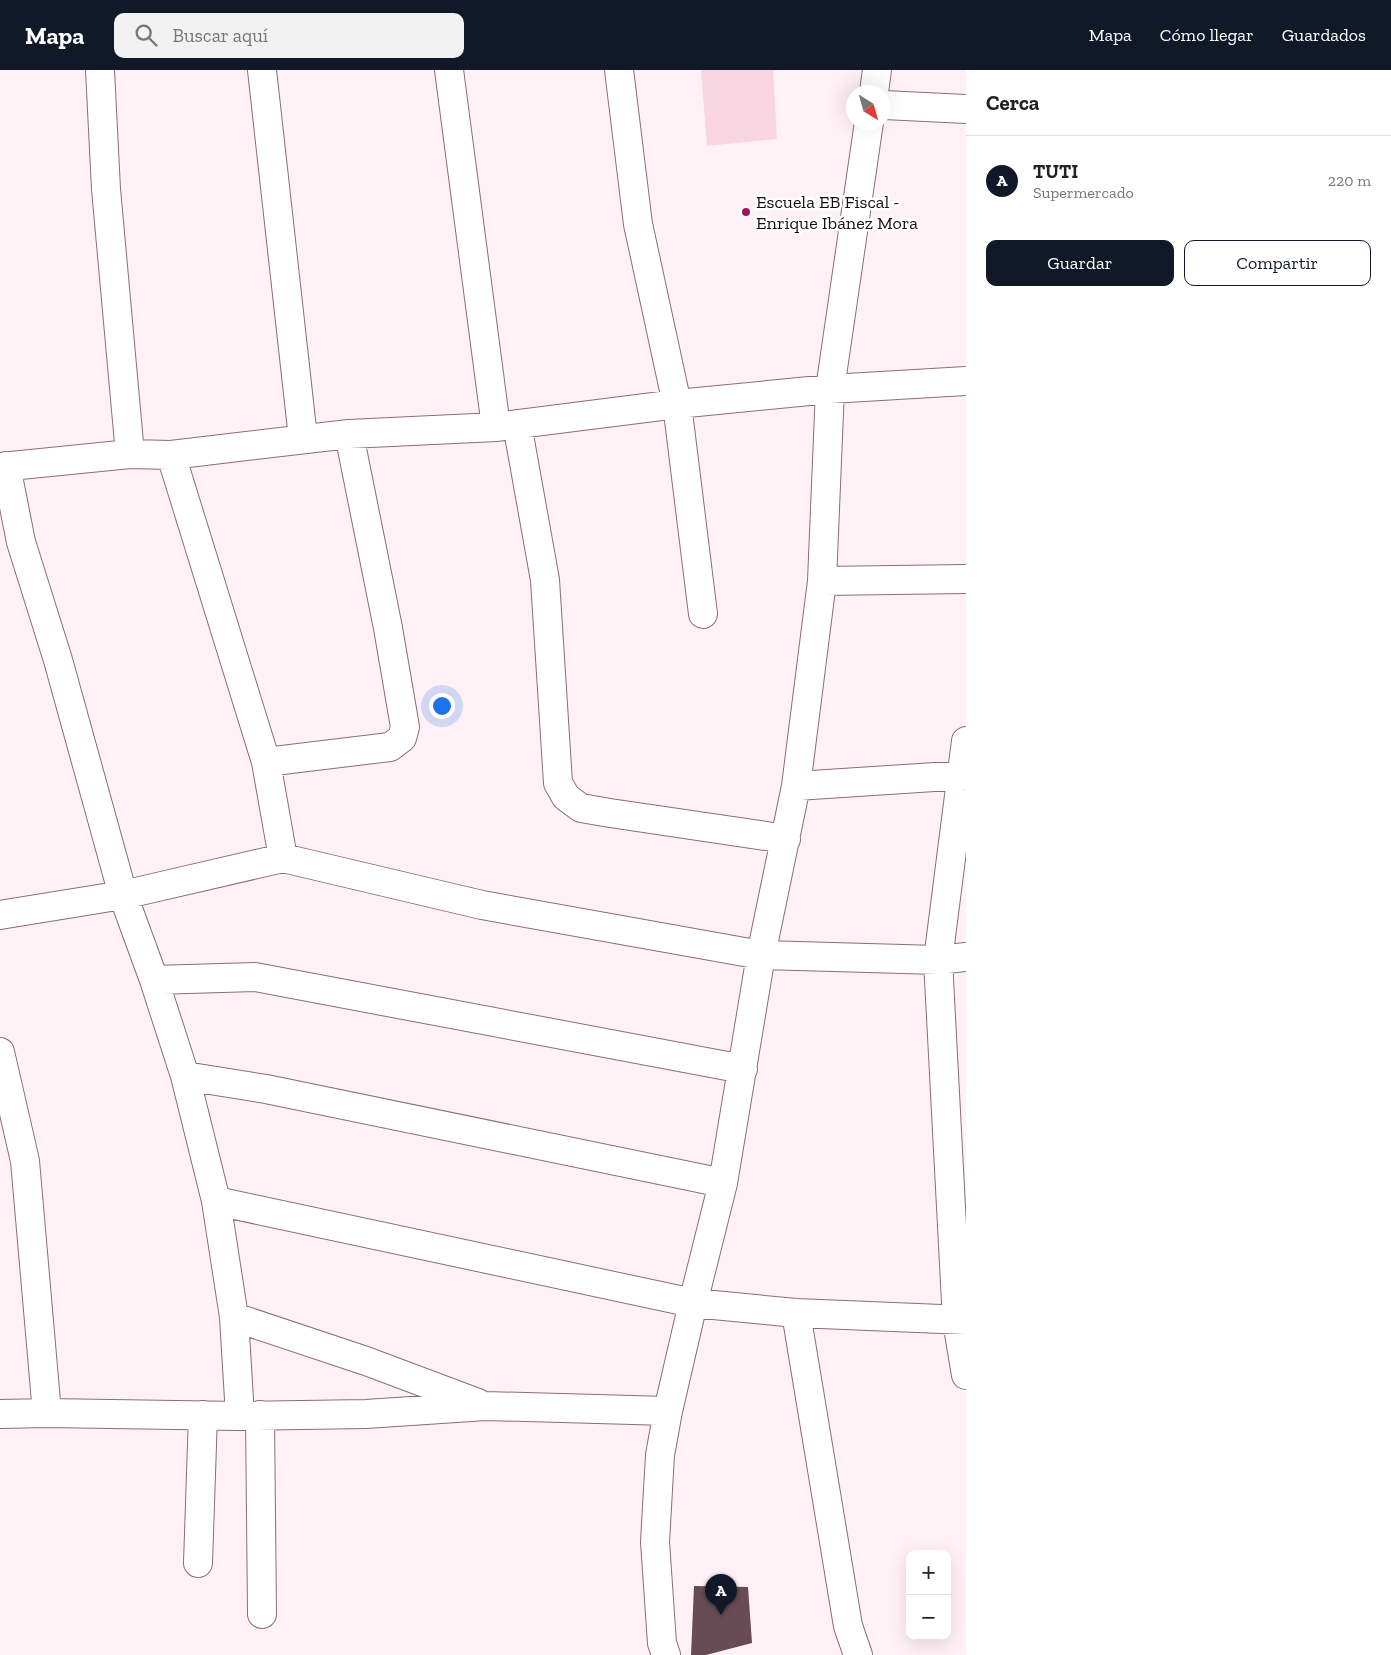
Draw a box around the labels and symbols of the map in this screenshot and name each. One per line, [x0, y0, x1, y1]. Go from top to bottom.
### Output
north arrow [846, 85, 891, 130]
place label: Escuela EB Fiscal - Enrique Ibánez Mora [756, 191, 918, 234]
marker: Escuela EB Fiscal - Enrique Ibánez Mora [740, 206, 752, 218]
your location [429, 693, 455, 719]
pin: A [705, 1574, 737, 1615]

